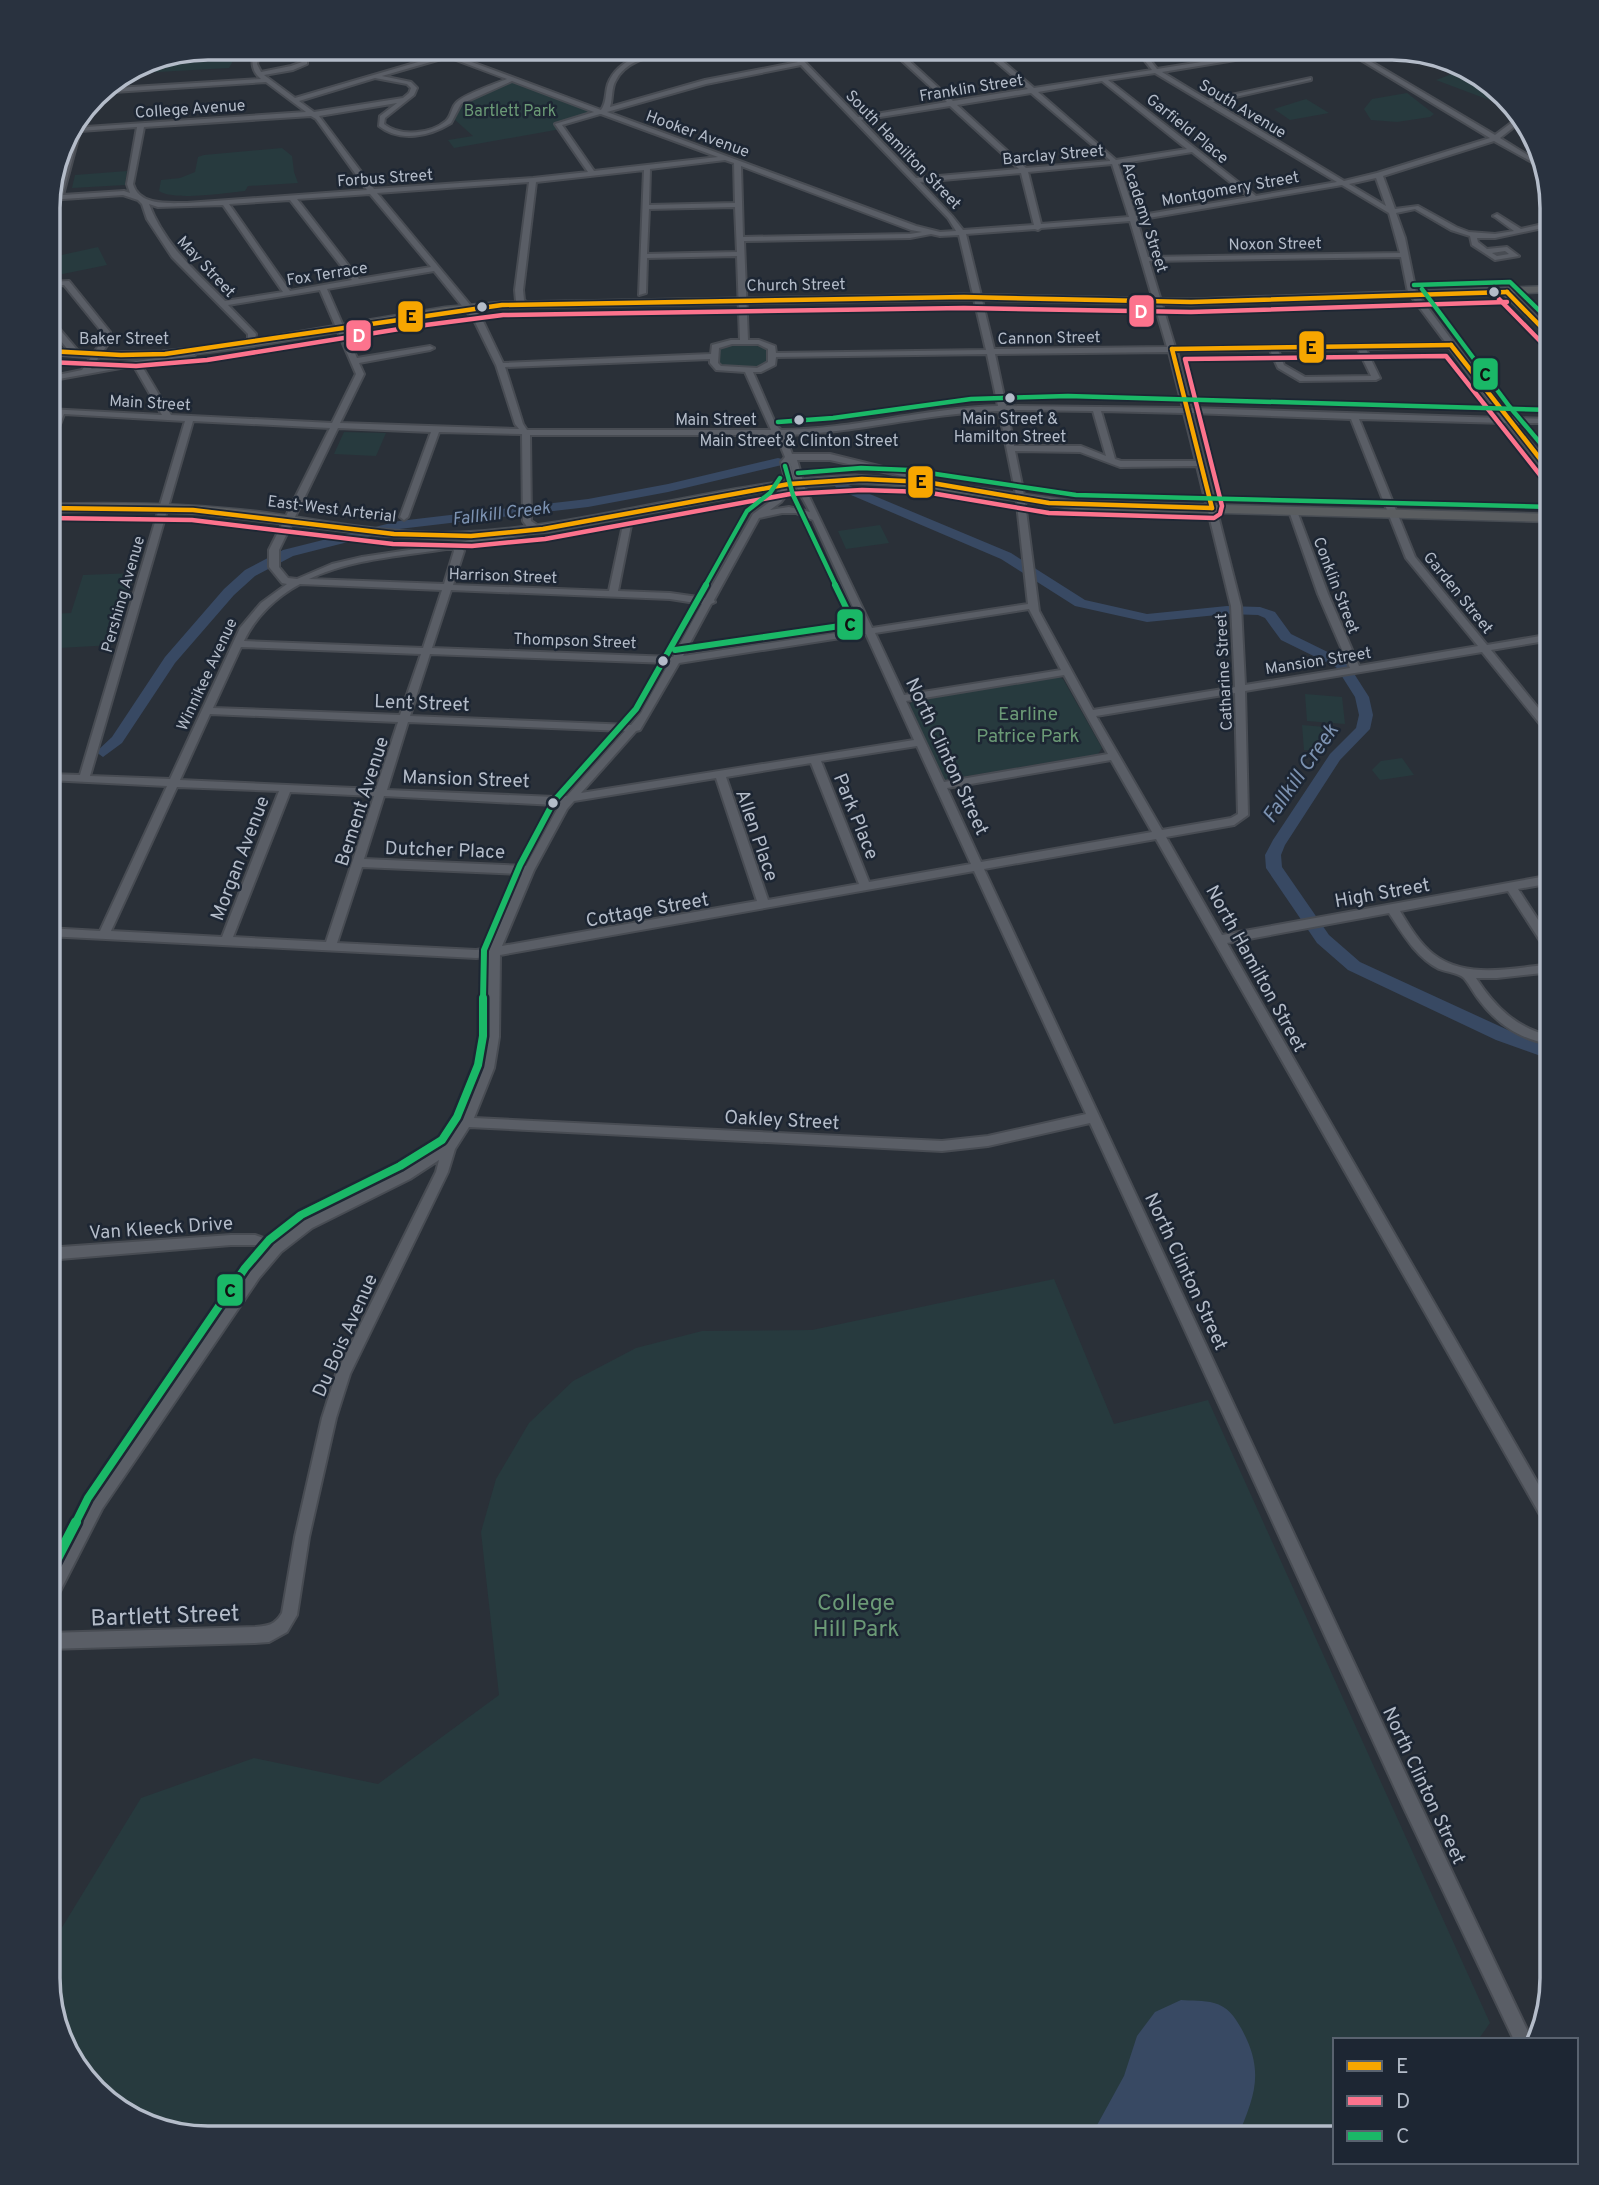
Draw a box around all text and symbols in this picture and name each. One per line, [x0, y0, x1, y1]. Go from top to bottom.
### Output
street label: Franklin Street [918, 71, 1025, 107]
street label: South Avenue [1195, 76, 1289, 144]
street label: South Hamilton Street [840, 86, 965, 214]
street label: Garfield Place [1141, 90, 1232, 169]
street label: College Avenue [134, 96, 246, 124]
park label: Bartlett Park [464, 102, 556, 122]
street label: Hooker Avenue [643, 107, 752, 163]
street label: Barclay Street [1002, 142, 1105, 170]
street label: Academy Street [1117, 160, 1171, 275]
street label: Forbus Street [337, 166, 434, 192]
street label: Montgomery Street [1160, 168, 1301, 212]
street label: May Street [172, 232, 239, 302]
street label: Noxon Street [1228, 234, 1322, 256]
street label: Fox Terrace [285, 259, 369, 291]
street label: Church Street [746, 275, 846, 297]
unlabelled marker [1487, 285, 1501, 299]
line badge: D [1128, 294, 1155, 328]
line badge: E [397, 300, 424, 333]
unlabelled marker [475, 300, 489, 314]
text: D [1134, 301, 1148, 325]
text: E [405, 306, 417, 330]
line badge: D [345, 319, 372, 352]
text: D [352, 325, 366, 349]
street label: Cannon Street [997, 328, 1101, 350]
street label: Baker Street [79, 330, 169, 350]
line badge: E [1298, 330, 1325, 364]
text: E [1305, 337, 1317, 361]
line badge: C [1472, 357, 1499, 391]
text: C [1479, 364, 1491, 388]
marker: Main Street & Hamilton Street [1003, 391, 1017, 405]
street label: Main Street [109, 392, 191, 416]
place label: Main Street & Hamilton Street [954, 410, 1066, 448]
street label: Main Street [675, 411, 757, 431]
marker: Main Street & Clinton Street [792, 413, 806, 427]
place label: Main Street & Clinton Street [700, 432, 898, 452]
line badge: E [907, 465, 934, 499]
text: E [915, 471, 927, 495]
street label: East-West Arterial [266, 492, 397, 528]
water label: Fallkill Creek [451, 497, 553, 532]
street label: Pershing Avenue [98, 534, 150, 655]
street label: Conklin Street [1308, 535, 1363, 637]
street label: Garden Street [1418, 548, 1497, 638]
street label: Harrison Street [448, 565, 558, 589]
line badge: C [836, 608, 864, 641]
street label: Catharine Street [1212, 613, 1238, 731]
text: C [844, 614, 856, 638]
street label: Winnikee Avenue [173, 615, 243, 734]
street label: Thompson Street [513, 630, 637, 654]
street label: Mansion Street [1264, 644, 1373, 680]
unlabelled marker [656, 654, 670, 668]
street label: North Clinton Street [899, 674, 993, 839]
street label: Lent Street [374, 690, 470, 718]
park label: Earline Patrice Park [976, 703, 1080, 749]
water label: Fallkill Creek [1257, 719, 1346, 829]
street label: Bement Avenue [331, 734, 395, 869]
street label: Mansion Street [402, 766, 530, 794]
street label: Park Place [827, 770, 883, 863]
street label: Allen Place [729, 787, 783, 885]
street label: Morgan Avenue [206, 793, 276, 925]
unlabelled marker [546, 796, 560, 810]
street label: Dutcher Place [384, 837, 506, 865]
street label: High Street [1333, 874, 1432, 914]
street label: North Hamilton Street [1199, 881, 1311, 1057]
street label: Cottage Street [584, 888, 711, 934]
street label: Oakley Street [724, 1106, 840, 1136]
street label: North Clinton Street [1138, 1189, 1232, 1354]
street label: Van Kleeck Drive [88, 1212, 234, 1246]
street label: Du Bois Avenue [308, 1270, 384, 1401]
line badge: C [216, 1273, 244, 1307]
text: C [224, 1280, 236, 1304]
park label: College Hill Park [813, 1590, 899, 1645]
street label: Bartlett Street [90, 1600, 240, 1635]
street label: North Clinton Street [1376, 1703, 1470, 1868]
legend [1333, 2038, 1578, 2164]
text: E [1396, 2054, 1409, 2081]
text: D [1396, 2089, 1410, 2116]
text: C [1396, 2124, 1410, 2151]

